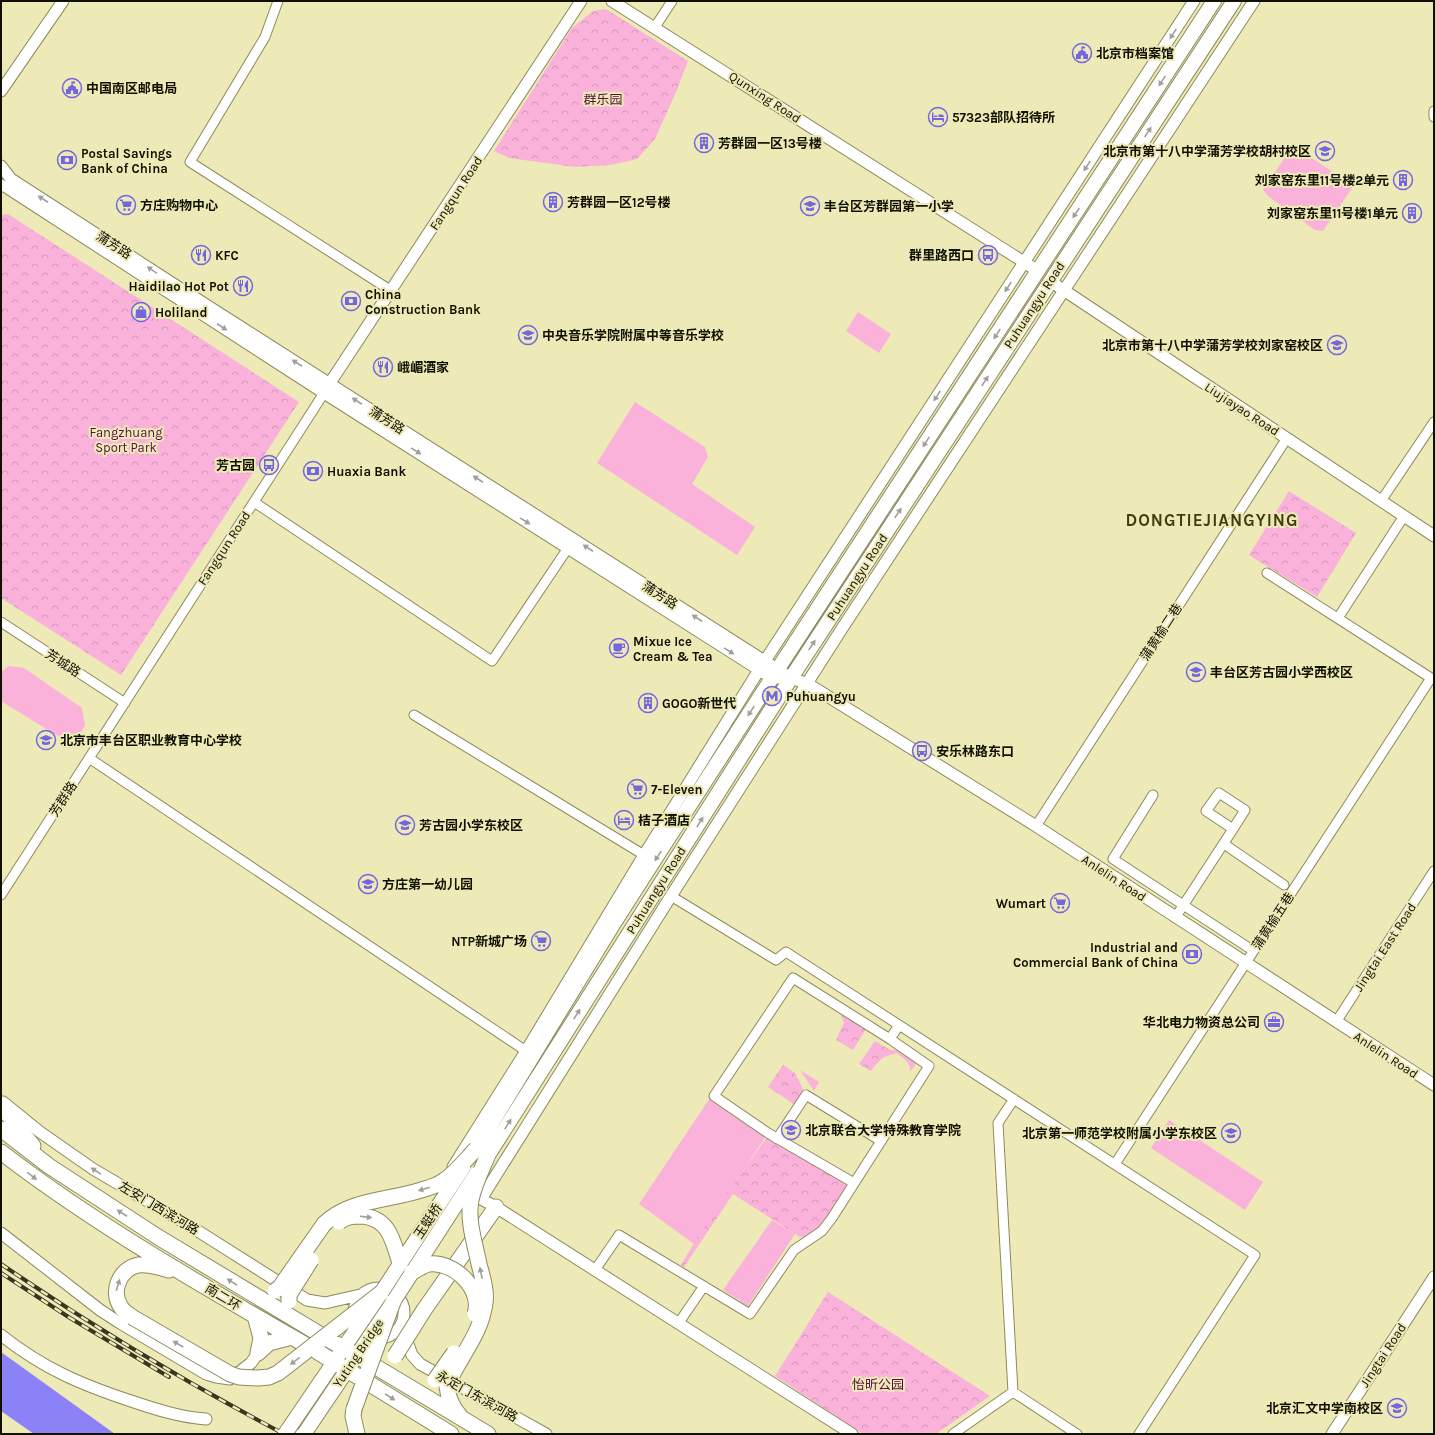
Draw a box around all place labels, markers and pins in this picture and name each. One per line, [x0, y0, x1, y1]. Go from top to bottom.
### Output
public building icon: 北京市档案馆 [1071, 42, 1093, 64]
place label: 北京市档案馆 [1096, 46, 1174, 61]
public building icon: 中国南区邮电局 [61, 77, 83, 99]
place label: 中国南区邮电局 [86, 81, 177, 96]
hotel icon: 57323部队招待所 [927, 106, 949, 128]
place label: 57323部队招待所 [952, 110, 1055, 125]
building icon: 芳群园一区13号楼 [693, 132, 715, 154]
place label: 芳群园一区13号楼 [718, 136, 822, 151]
school or university icon: 北京市第十八中学蒲芳学校胡村校区 [1314, 140, 1336, 162]
place label: 北京市第十八中学蒲芳学校胡村校区 [1103, 144, 1311, 159]
place label: Postal Savings Bank of China [81, 146, 172, 176]
bank icon: Postal Savings Bank of China [56, 149, 78, 171]
building icon: 刘家窑东里11号楼2单元 [1392, 169, 1414, 191]
place label: 刘家窑东里11号楼2单元 [1255, 173, 1389, 188]
building icon: 芳群园一区12号楼 [542, 191, 564, 213]
supermarket icon: 方庄购物中心 [115, 194, 137, 216]
place label: 芳群园一区12号楼 [567, 195, 671, 210]
school or university icon: 丰台区芳群园第一小学 [799, 195, 821, 217]
place label: 方庄购物中心 [140, 198, 218, 213]
place label: 丰台区芳群园第一小学 [824, 199, 954, 214]
building icon: 刘家窑东里11号楼1单元 [1401, 202, 1423, 224]
place label: 刘家窑东里11号楼1单元 [1267, 206, 1398, 221]
restaurant icon: KFC [190, 244, 212, 266]
bus stop icon: 群里路西口 [977, 244, 999, 266]
place label: KFC [215, 248, 239, 263]
place label: 群里路西口 [909, 248, 974, 263]
restaurant icon: Haidilao Hot Pot [232, 275, 254, 297]
place label: Haidilao Hot Pot [129, 279, 229, 294]
place label: China Construction Bank [365, 287, 481, 317]
bank icon: China Construction Bank [340, 290, 362, 312]
shop icon: Holiland [130, 301, 152, 323]
place label: Holiland [155, 305, 207, 320]
school or university icon: 中央音乐学院附属中等音乐学校 [517, 324, 539, 346]
place label: 中央音乐学院附属中等音乐学校 [542, 328, 724, 343]
school or university icon: 北京市第十八中学蒲芳学校刘家窑校区 [1326, 334, 1348, 356]
place label: 北京市第十八中学蒲芳学校刘家窑校区 [1102, 338, 1323, 353]
restaurant icon: 峨嵋酒家 [372, 356, 394, 378]
place label: 峨嵋酒家 [397, 360, 449, 375]
bus stop icon: 芳古园 [258, 454, 280, 476]
place label: 芳古园 [216, 458, 255, 473]
bank icon: Huaxia Bank [302, 460, 324, 482]
place label: Huaxia Bank [327, 464, 406, 479]
place label: Mixue Ice Cream & Tea [633, 634, 713, 664]
cafe icon: Mixue Ice Cream & Tea [608, 637, 630, 659]
school or university icon: 丰台区芳古园小学西校区 [1185, 661, 1207, 683]
place label: 丰台区芳古园小学西校区 [1210, 665, 1353, 680]
metro station icon: Puhuangyu [761, 685, 783, 707]
place label: Puhuangyu [786, 689, 856, 704]
building icon: GOGO新世代 [637, 692, 659, 714]
place label: GOGO新世代 [662, 696, 736, 711]
school or university icon: 北京市丰台区职业教育中心学校 [35, 729, 57, 751]
place label: 北京市丰台区职业教育中心学校 [60, 733, 242, 748]
bus stop icon: 安乐林路东口 [911, 740, 933, 762]
place label: 安乐林路东口 [936, 744, 1014, 759]
supermarket icon: 7-Eleven [626, 778, 648, 800]
place label: 7-Eleven [651, 782, 703, 797]
hotel icon: 桔子酒店 [613, 809, 635, 831]
place label: 桔子酒店 [638, 813, 690, 828]
school or university icon: 芳古园小学东校区 [394, 814, 416, 836]
place label: 芳古园小学东校区 [419, 818, 523, 833]
school or university icon: 方庄第一幼儿园 [357, 873, 379, 895]
place label: 方庄第一幼儿园 [382, 877, 473, 892]
supermarket icon: Wumart [1049, 892, 1071, 914]
place label: Wumart [996, 896, 1046, 911]
supermarket icon: NTP新城广场 [530, 930, 552, 952]
place label: NTP新城广场 [451, 934, 527, 949]
place label: Industrial and Commercial Bank of China [1013, 940, 1178, 970]
bank icon: Industrial and Commercial Bank of China [1181, 943, 1203, 965]
office icon: 华北电力物资总公司 [1263, 1011, 1285, 1033]
place label: 华北电力物资总公司 [1143, 1015, 1260, 1030]
school or university icon: 北京联合大学特殊教育学院 [780, 1119, 802, 1141]
school or university icon: 北京第一师范学校附属小学东校区 [1220, 1122, 1242, 1144]
place label: 北京联合大学特殊教育学院 [805, 1123, 961, 1138]
place label: 北京第一师范学校附属小学东校区 [1022, 1126, 1217, 1141]
school or university icon: 北京汇文中学南校区 [1386, 1397, 1408, 1419]
place label: 北京汇文中学南校区 [1266, 1401, 1383, 1416]

